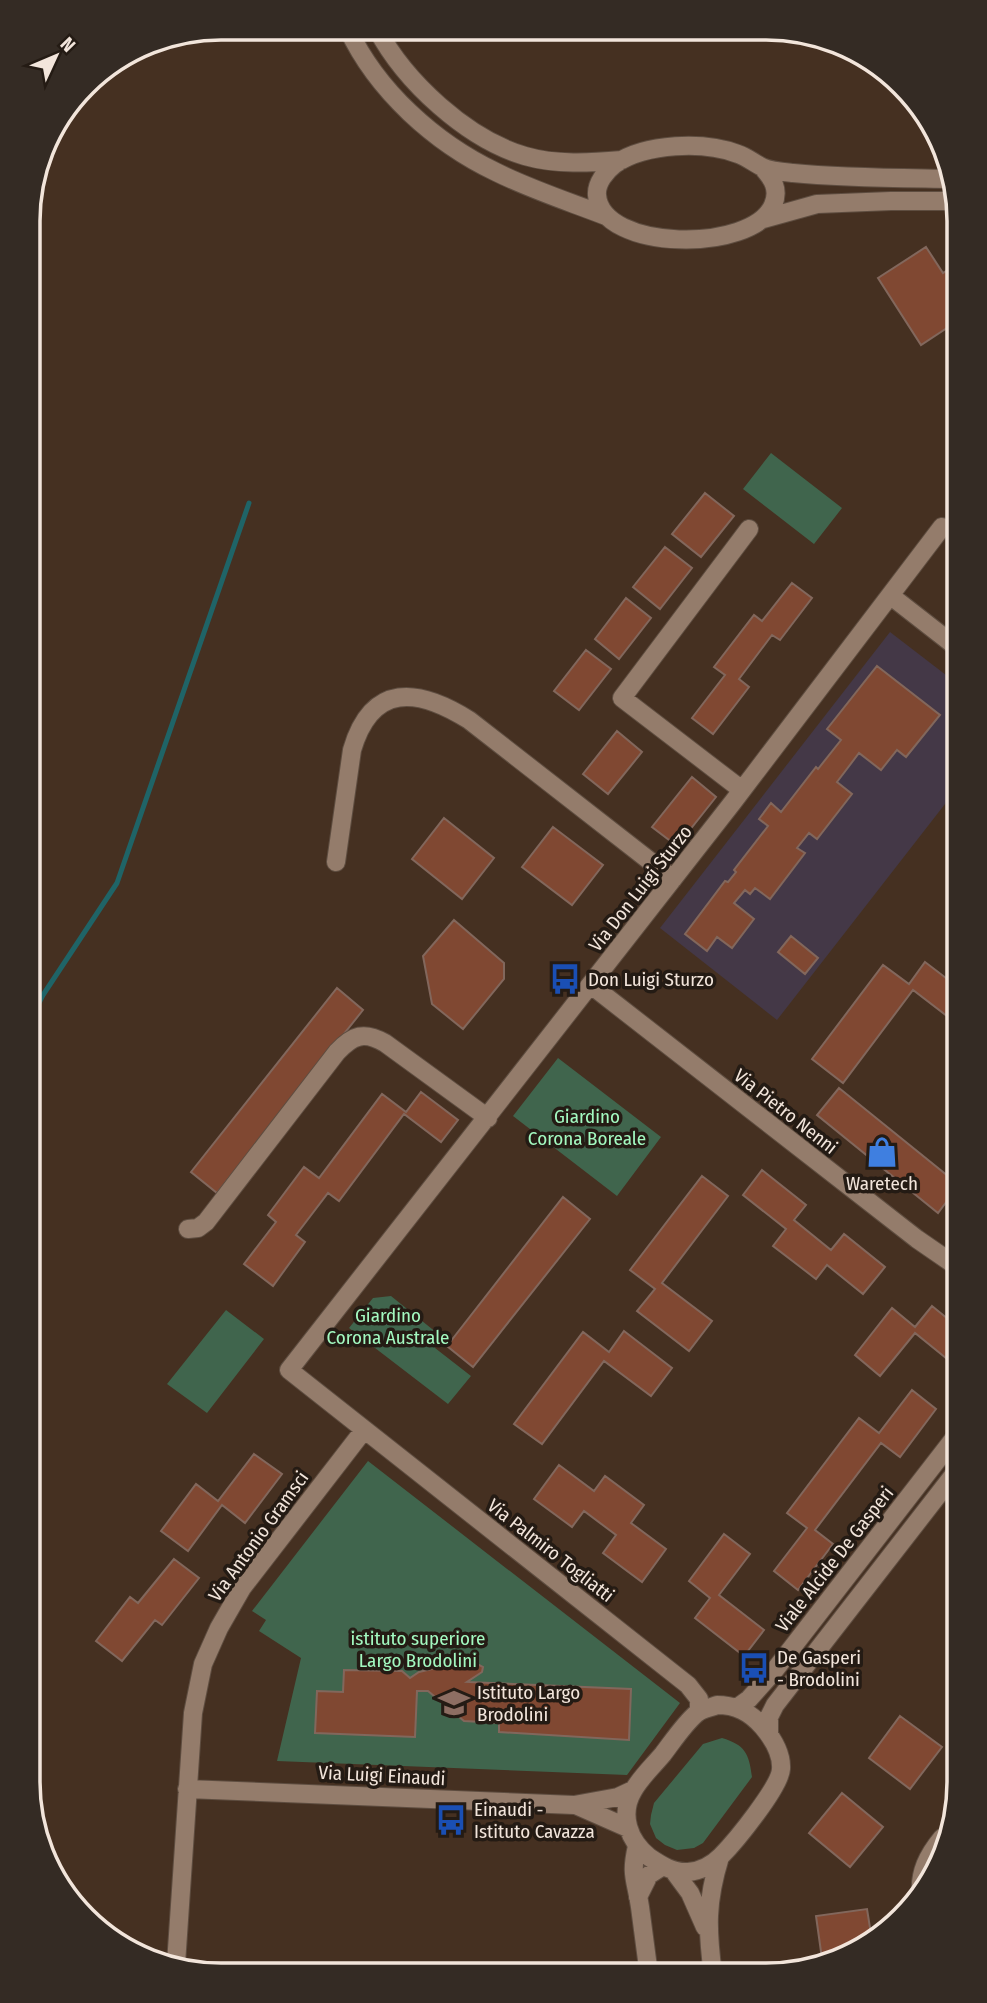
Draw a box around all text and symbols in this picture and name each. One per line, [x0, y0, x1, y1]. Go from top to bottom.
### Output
north arrow [21, 21, 91, 91]
text: N [56, 32, 80, 57]
street label: Via Don Luigi Sturzo [584, 820, 697, 956]
bus stop icon: Don Luigi Sturzo [548, 962, 582, 996]
place label: Don Luigi Sturzo [588, 968, 714, 991]
street label: Via Pietro Nenni [729, 1064, 842, 1159]
park label: Giardino Corona Boreale [528, 1105, 646, 1150]
shop icon: Waretech [865, 1135, 899, 1169]
place label: Waretech [846, 1172, 918, 1195]
park label: Giardino Corona Australe [327, 1304, 449, 1349]
street label: Via Antonio Gramsci [203, 1467, 313, 1606]
street label: Viale Alcide De Gasperi [770, 1482, 898, 1637]
street label: Via Palmiro Togliatti [483, 1494, 619, 1607]
park label: istituto superiore Largo Brodolini [351, 1627, 485, 1672]
place label: De Gasperi - Brodolini [777, 1646, 861, 1691]
bus stop icon: De Gasperi - Brodolini [737, 1651, 771, 1685]
place label: Istituto Largo Brodolini [477, 1681, 580, 1726]
school or university icon: Istituto Largo Brodolini [437, 1686, 471, 1720]
street label: Via Luigi Einaudi [318, 1761, 446, 1790]
place label: Einaudi - Istituto Cavazza [474, 1798, 595, 1843]
bus stop icon: Einaudi - Istituto Cavazza [434, 1803, 468, 1837]

